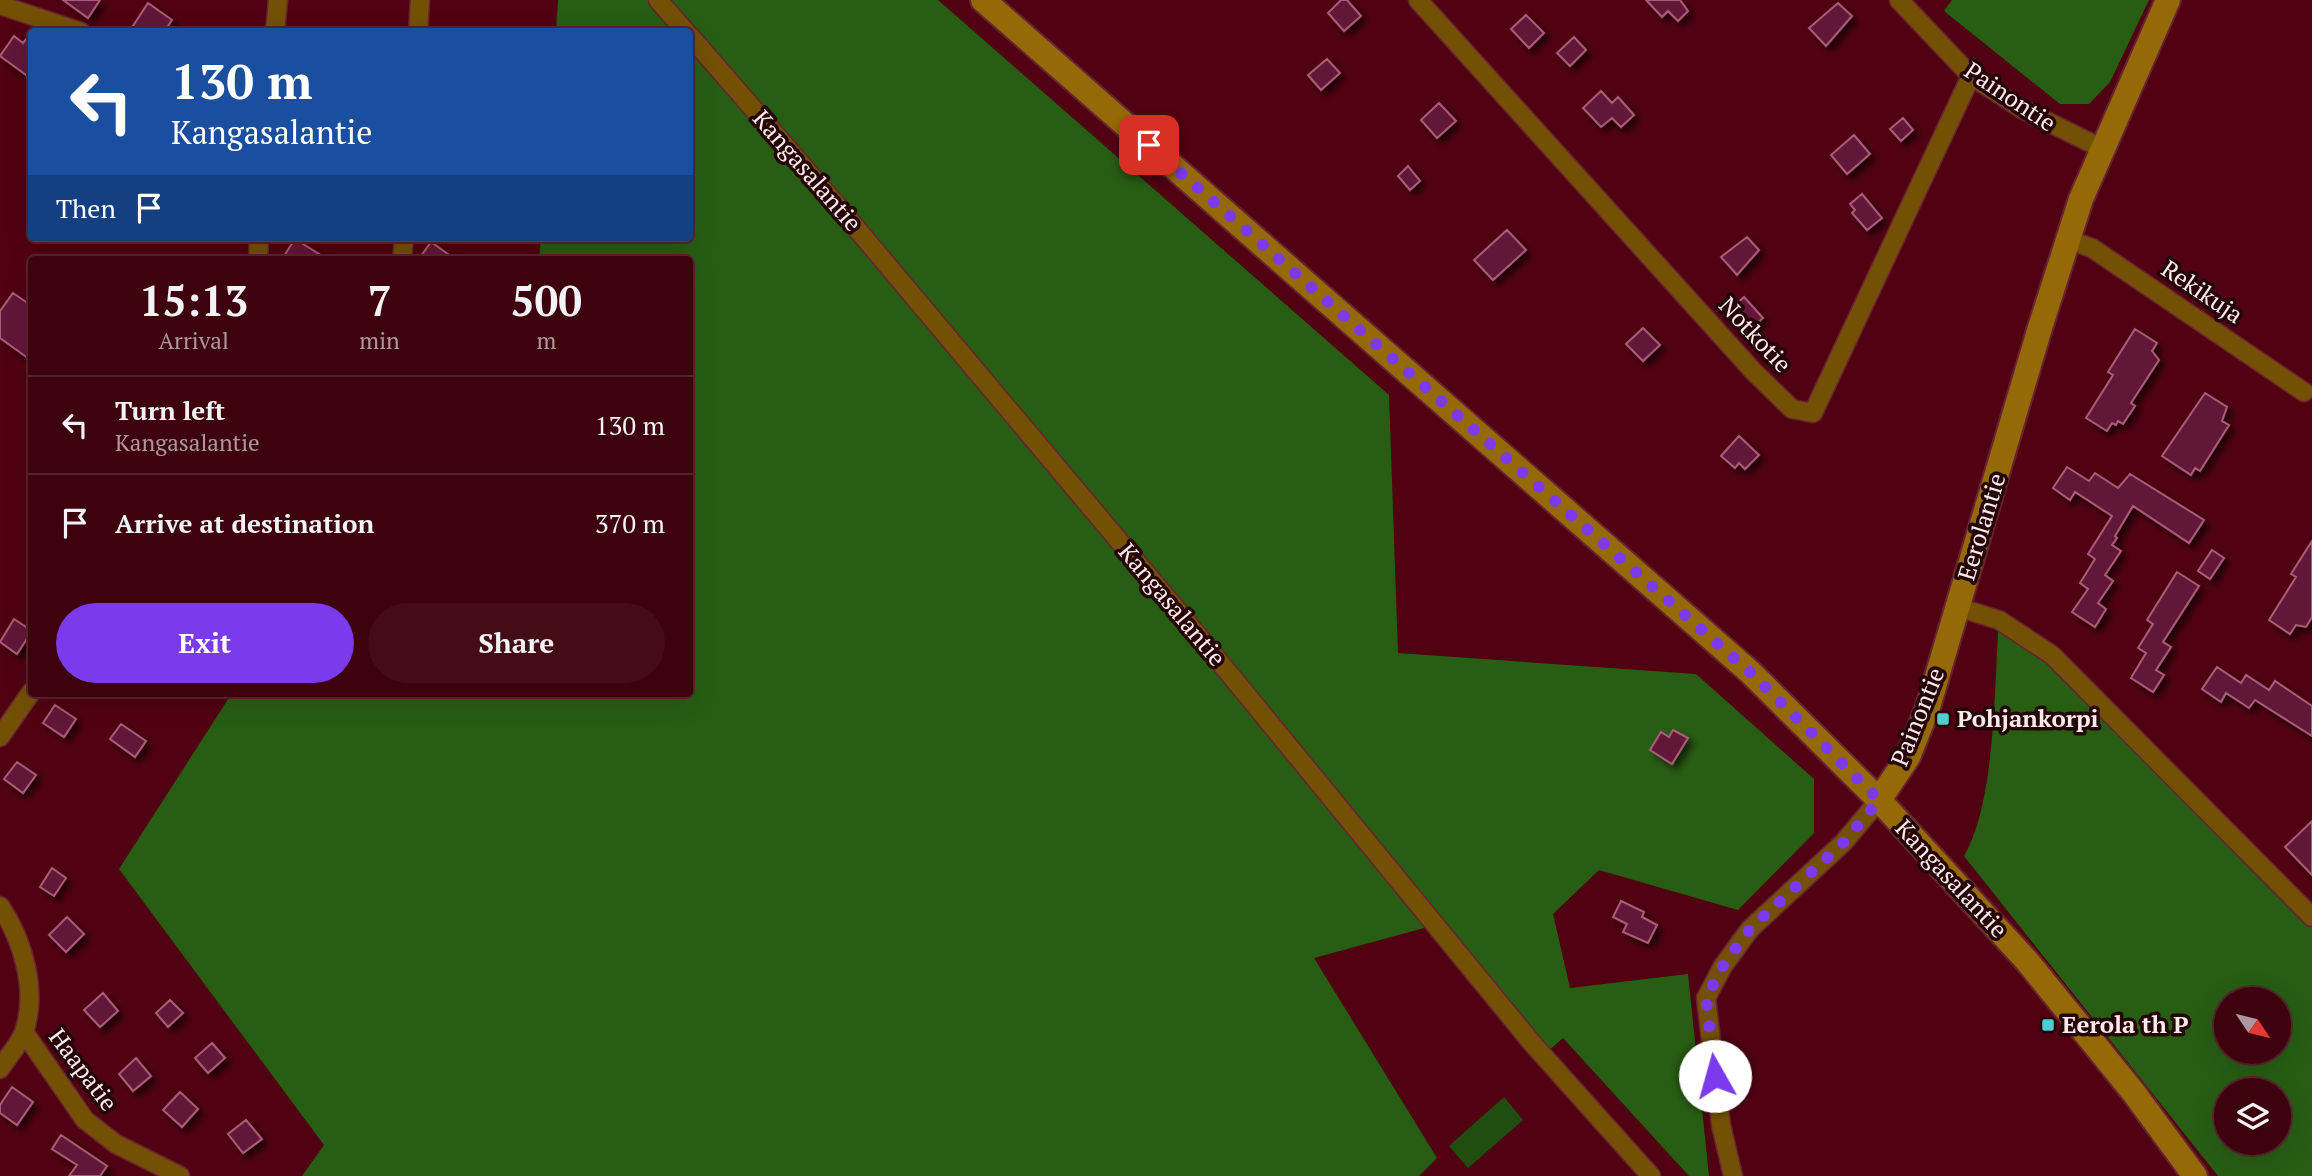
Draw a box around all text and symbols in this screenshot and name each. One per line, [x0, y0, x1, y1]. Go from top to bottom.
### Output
text: 130 m [171, 48, 313, 113]
street label: Painontie [1959, 54, 2062, 138]
icon: left [56, 56, 147, 147]
street label: Kangasalantie [746, 103, 869, 238]
text: Kangasalantie [171, 111, 372, 153]
pin [1119, 115, 1179, 175]
icon: arrive [1130, 126, 1168, 164]
icon: arrive [130, 189, 168, 227]
text: Then [56, 191, 116, 225]
street label: Rekikuja [2156, 252, 2250, 330]
text: 15:13 [139, 272, 248, 328]
text: 7 [368, 272, 391, 328]
text: 500 [511, 272, 582, 328]
street label: Notkotie [1712, 289, 1799, 379]
text: Arrival [158, 325, 229, 356]
text: min [359, 325, 400, 356]
text: m [536, 325, 556, 356]
text: Turn left [115, 393, 225, 427]
icon: left [56, 406, 94, 444]
text: 130 m [595, 408, 665, 442]
text: Kangasalantie [115, 427, 260, 458]
street label: Eerolantie [1950, 469, 2012, 584]
icon: arrive [56, 504, 94, 542]
text: Arrive at destination [115, 506, 374, 540]
text: 370 m [595, 506, 665, 540]
street label: Kangasalantie [1112, 536, 1234, 672]
button: Exit [56, 603, 354, 683]
button: Share [368, 603, 665, 683]
street label: Painontie [1883, 663, 1951, 771]
place label: Pohjankorpi [1957, 702, 2099, 734]
marker: Pohjankorpi [1935, 711, 1951, 727]
street label: Kangasalantie [1889, 812, 2015, 944]
north arrow [2214, 987, 2291, 1064]
map controls [2214, 987, 2291, 1155]
place label: Eerola th P [2062, 1008, 2189, 1040]
marker: Eerola th P [2040, 1017, 2056, 1033]
street label: Haapatie [42, 1022, 125, 1117]
position arrow [1678, 1039, 1752, 1113]
button: layers [2214, 1078, 2291, 1155]

